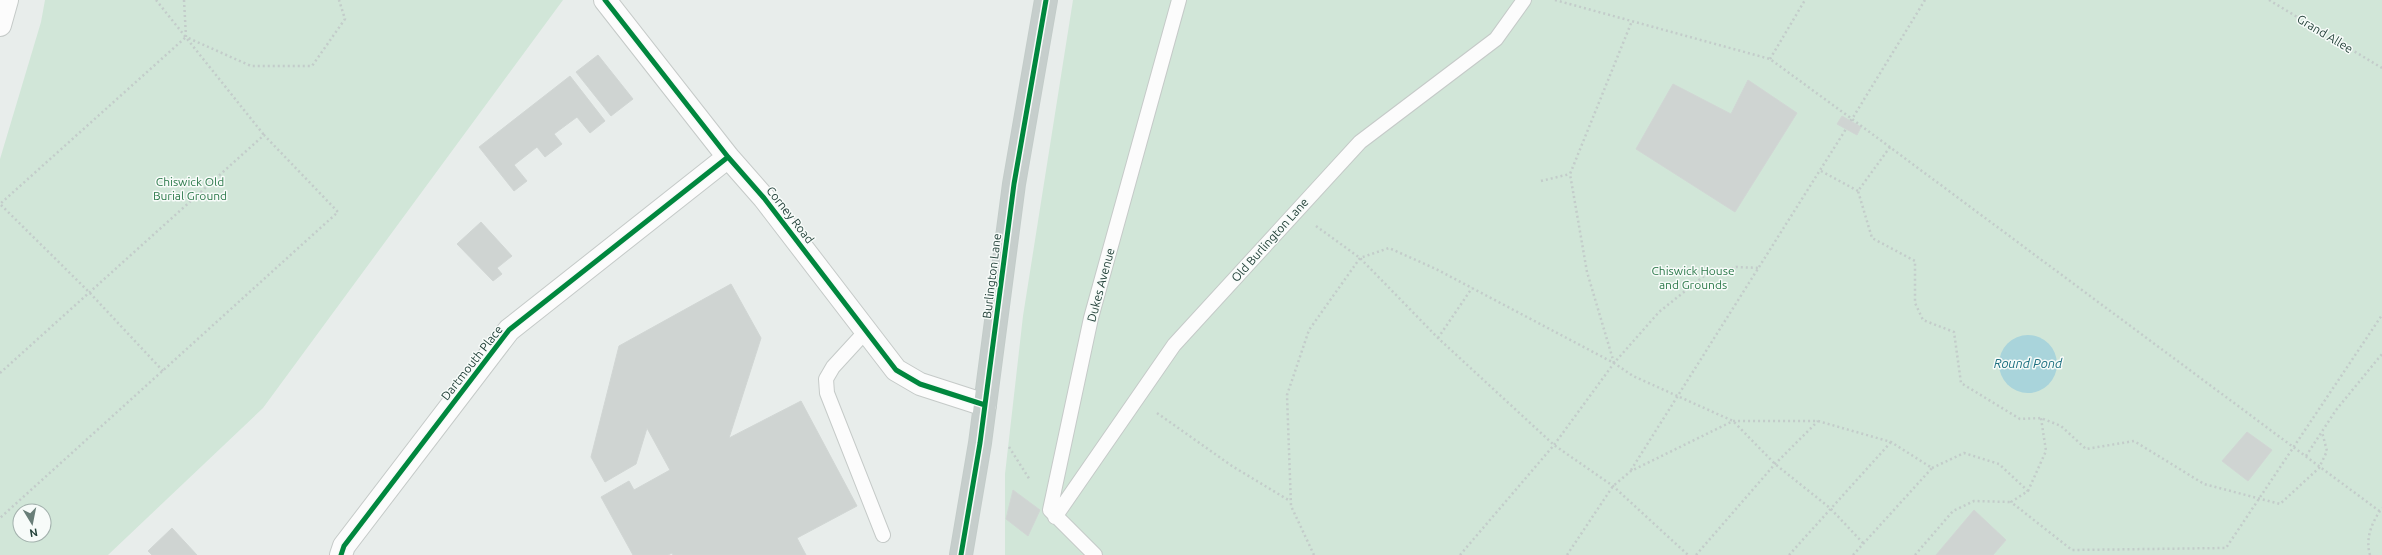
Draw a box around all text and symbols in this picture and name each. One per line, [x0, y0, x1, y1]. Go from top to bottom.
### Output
street label: Grand Allee [2295, 12, 2355, 55]
park label: Chiswick Old Burial Ground [153, 175, 227, 202]
street label: Corney Road [764, 184, 817, 246]
street label: Old Burlington Lane [1229, 195, 1311, 284]
street label: Burlington Lane [980, 233, 1003, 319]
street label: Dukes Avenue [1084, 246, 1117, 323]
park label: Chiswick House and Grounds [1651, 264, 1735, 291]
street label: Dartmouth Place [438, 323, 505, 403]
water label: Round Pond [1994, 356, 2063, 370]
north arrow [12, 503, 52, 543]
text: N [29, 526, 39, 539]

